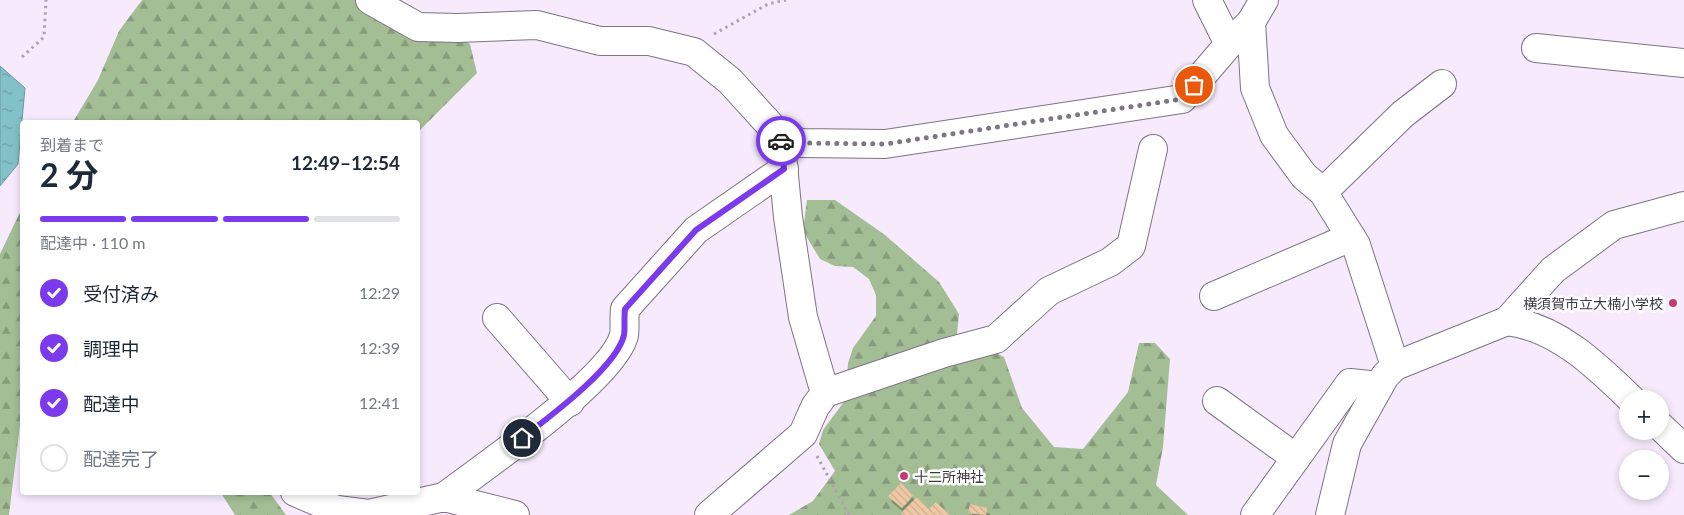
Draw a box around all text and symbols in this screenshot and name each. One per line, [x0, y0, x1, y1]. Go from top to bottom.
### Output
pin [1173, 64, 1215, 106]
icon: bag [1180, 71, 1208, 99]
courier [756, 116, 806, 166]
icon: car [767, 127, 795, 155]
text: 到着まで [40, 135, 104, 154]
text: 12:49–12:54 [291, 151, 400, 174]
text: 2 分 [40, 155, 98, 194]
text: 配達中 · 110 m [40, 233, 145, 252]
icon: check [40, 279, 68, 307]
text: 受付済み [83, 282, 159, 305]
text: 12:29 [359, 283, 400, 302]
place label: 横須賀市立大楠小学校 [1523, 295, 1663, 312]
marker: 横須賀市立大楠小学校 [1667, 297, 1679, 309]
icon: check [40, 334, 68, 362]
text: 調理中 [83, 337, 140, 360]
text: 12:39 [359, 338, 400, 357]
icon: check [40, 389, 68, 417]
map controls [1619, 390, 1669, 500]
button: + [1619, 390, 1669, 440]
text: 配達中 [83, 392, 140, 415]
text: 12:41 [359, 393, 400, 412]
pin [501, 417, 543, 459]
icon: home [508, 424, 536, 452]
text: 配達完了 [83, 447, 159, 470]
button: − [1619, 450, 1669, 500]
place label: 十二所神社 [914, 468, 984, 485]
marker: 十二所神社 [898, 470, 910, 482]

